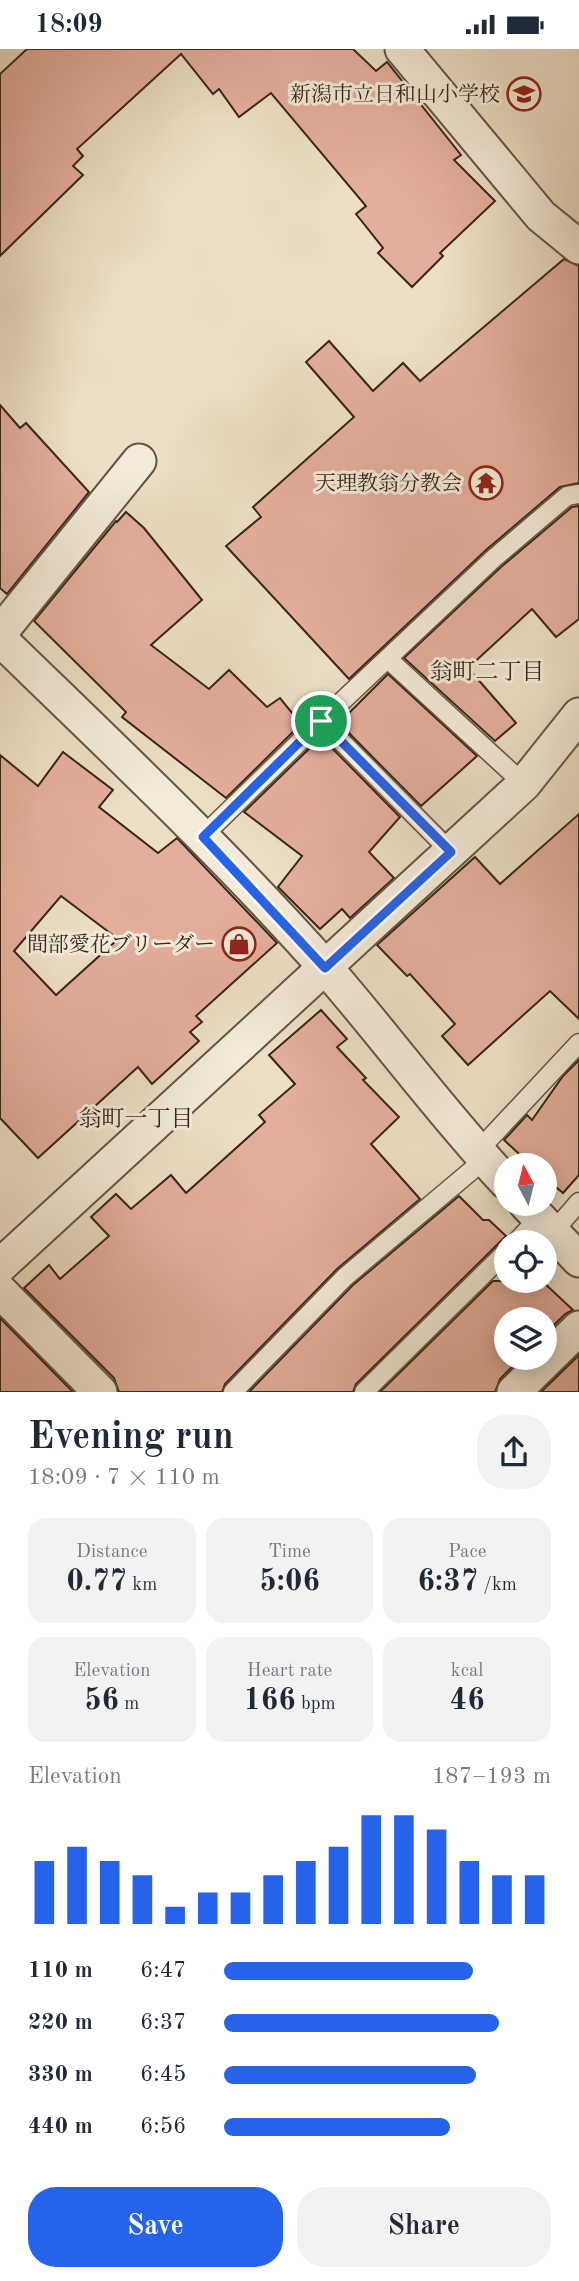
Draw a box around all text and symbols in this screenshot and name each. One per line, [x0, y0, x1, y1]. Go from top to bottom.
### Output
text: 18:09 [35, 12, 103, 38]
school or university icon: 新潟市立日和山小学校 [505, 75, 543, 113]
place label: 新潟市立日和山小学校 [290, 83, 500, 106]
temple icon: 天理教翁分教会 [467, 464, 505, 502]
place label: 天理教翁分教会 [315, 472, 462, 495]
district label: 翁町二丁目 [430, 659, 545, 684]
pin [291, 691, 351, 751]
icon: arrive [302, 702, 340, 740]
shop icon: 間部愛花ブリーダー [220, 925, 258, 963]
place label: 間部愛花ブリーダー [27, 933, 215, 956]
district label: 翁町一丁目 [79, 1106, 194, 1131]
north arrow [494, 1153, 556, 1216]
map controls [494, 1153, 557, 1370]
button: locate [494, 1230, 557, 1293]
button: layers [494, 1307, 557, 1370]
button: share [477, 1415, 551, 1489]
text: Evening run [28, 1419, 234, 1457]
text: 18:09 · 7 × 110 m [28, 1466, 220, 1489]
text: Distance [76, 1543, 148, 1562]
text: Time [268, 1543, 311, 1562]
text: Pace [448, 1543, 486, 1562]
text: 0.77 [66, 1567, 127, 1597]
text: 5:06 [259, 1567, 320, 1597]
text: 6:37 [417, 1567, 478, 1597]
text: km [127, 1576, 157, 1595]
text: /km [478, 1576, 517, 1595]
text: Elevation [73, 1662, 150, 1681]
text: Heart rate [247, 1662, 332, 1681]
text: kcal [451, 1662, 484, 1681]
text: 56 [84, 1686, 119, 1716]
text: 166 [243, 1686, 296, 1716]
text: 46 [450, 1686, 485, 1716]
text: m [119, 1695, 139, 1714]
text: bpm [296, 1695, 336, 1714]
text: Elevation [28, 1765, 122, 1788]
text: 187–193 m [432, 1765, 551, 1788]
text: 110 m [28, 1959, 93, 1982]
text: 6:47 [140, 1959, 186, 1982]
text: 220 m [28, 2011, 93, 2034]
text: 6:37 [140, 2011, 186, 2034]
text: 330 m [28, 2063, 93, 2086]
text: 6:45 [140, 2063, 186, 2086]
text: 440 m [28, 2115, 93, 2138]
text: 6:56 [140, 2115, 186, 2138]
button: Save [28, 2187, 283, 2267]
button: Share [297, 2187, 551, 2267]

